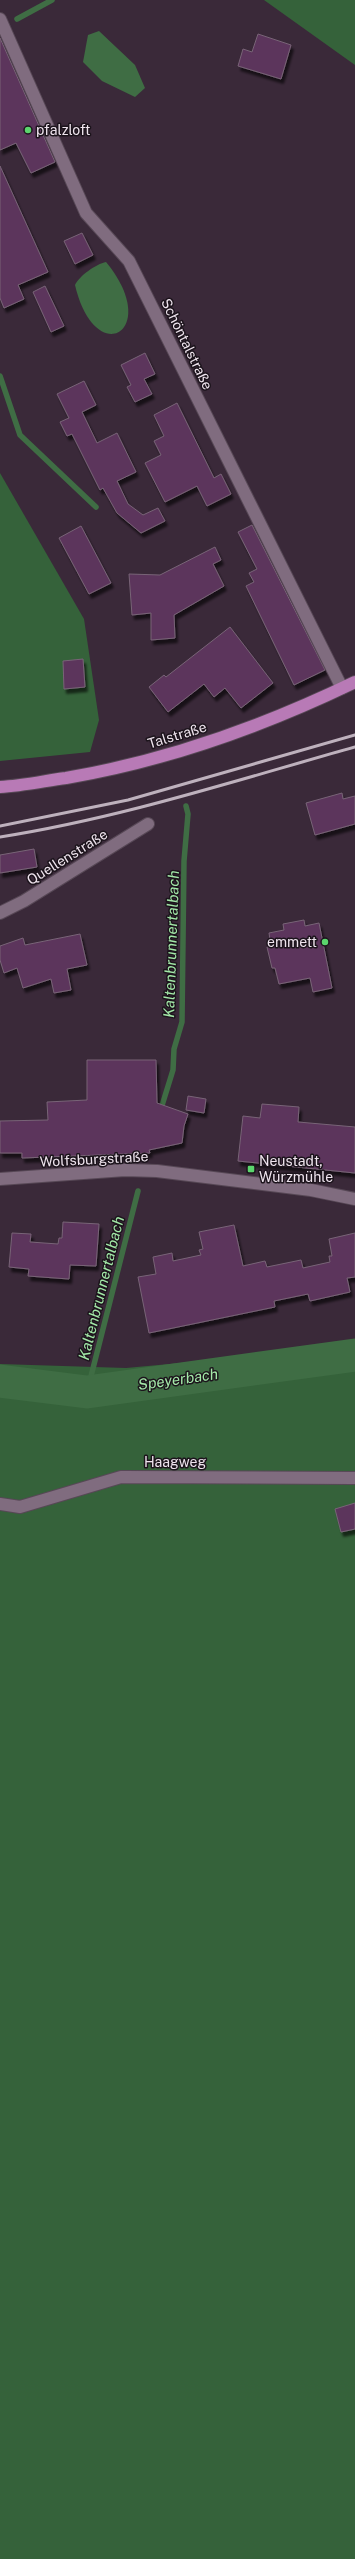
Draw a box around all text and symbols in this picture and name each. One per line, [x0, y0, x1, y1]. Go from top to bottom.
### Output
place label: pfalzloft [36, 122, 91, 138]
marker: pfalzloft [23, 125, 33, 135]
street label: Schöntalstraße [158, 296, 216, 392]
street label: Talstraße [146, 718, 208, 752]
street label: Quellenstraße [24, 826, 110, 888]
water label: Kaltenbrunnertalbach [160, 870, 182, 1018]
place label: emmett [267, 934, 317, 950]
marker: emmett [320, 937, 330, 947]
street label: Wolfsburgstraße [39, 1148, 149, 1170]
place label: Neustadt, Würzmühle [259, 1153, 333, 1185]
marker: Neustadt, Würzmühle [246, 1164, 256, 1174]
water label: Kaltenbrunnertalbach [75, 1214, 127, 1362]
water label: Speyerbach [137, 1365, 219, 1393]
street label: Haagweg [144, 1454, 206, 1470]

